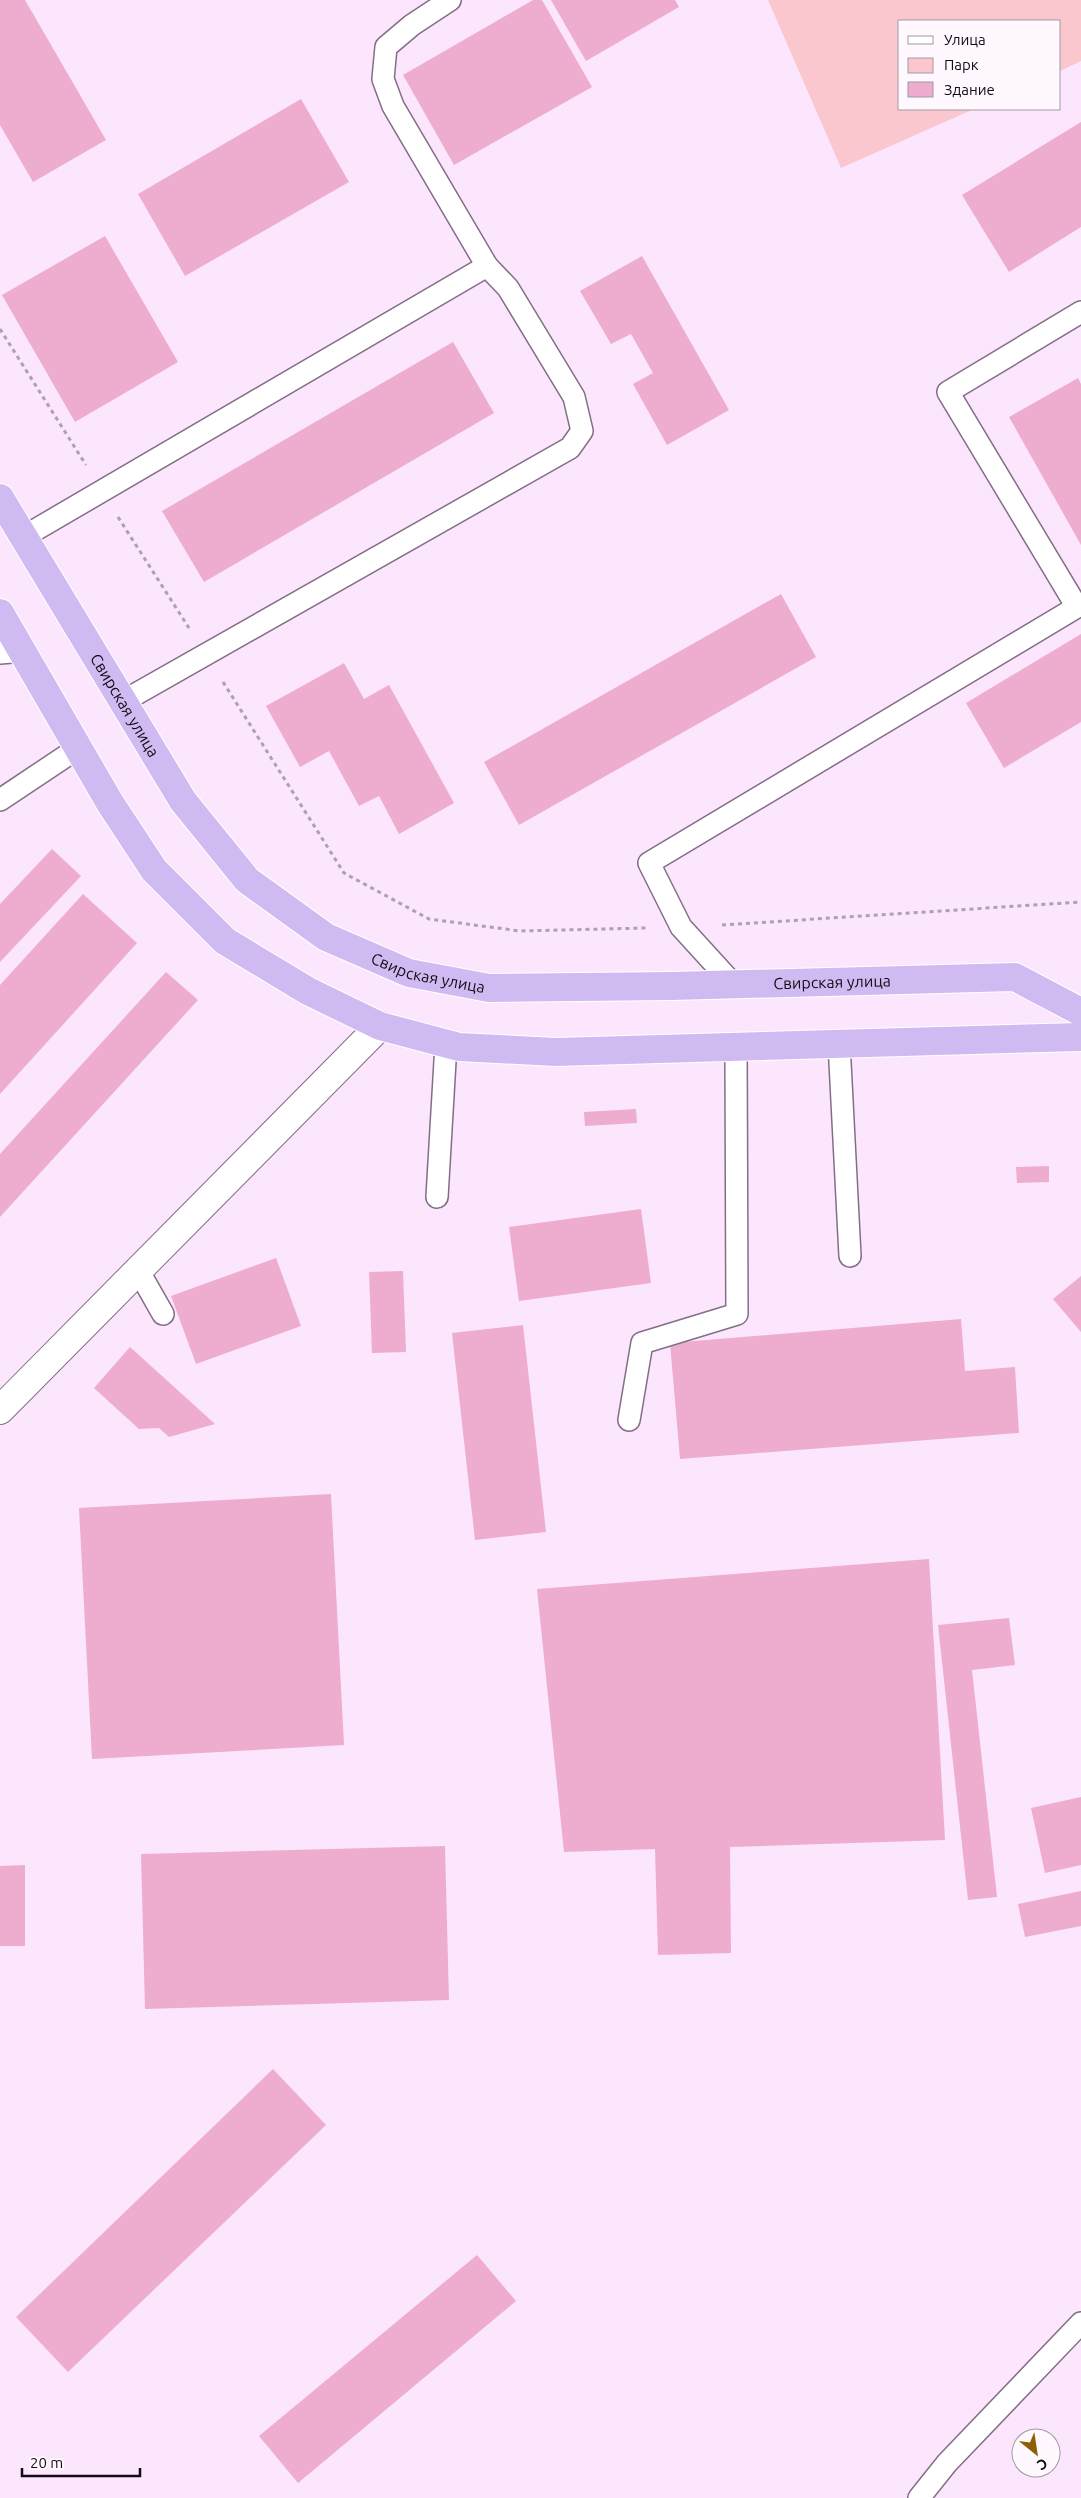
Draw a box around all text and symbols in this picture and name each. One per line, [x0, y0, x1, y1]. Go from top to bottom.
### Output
legend [898, 20, 1061, 110]
text: Улица [944, 31, 986, 48]
text: Парк [944, 56, 979, 73]
text: Здание [944, 81, 995, 98]
street label: Свирская улица [87, 650, 163, 760]
street label: Свирская улица [368, 949, 487, 996]
street label: Свирская улица [773, 971, 891, 992]
north arrow [1011, 2428, 1061, 2478]
scale bar [22, 2446, 140, 2478]
text: 20 m [30, 2454, 63, 2471]
text: С [1035, 2455, 1050, 2473]

